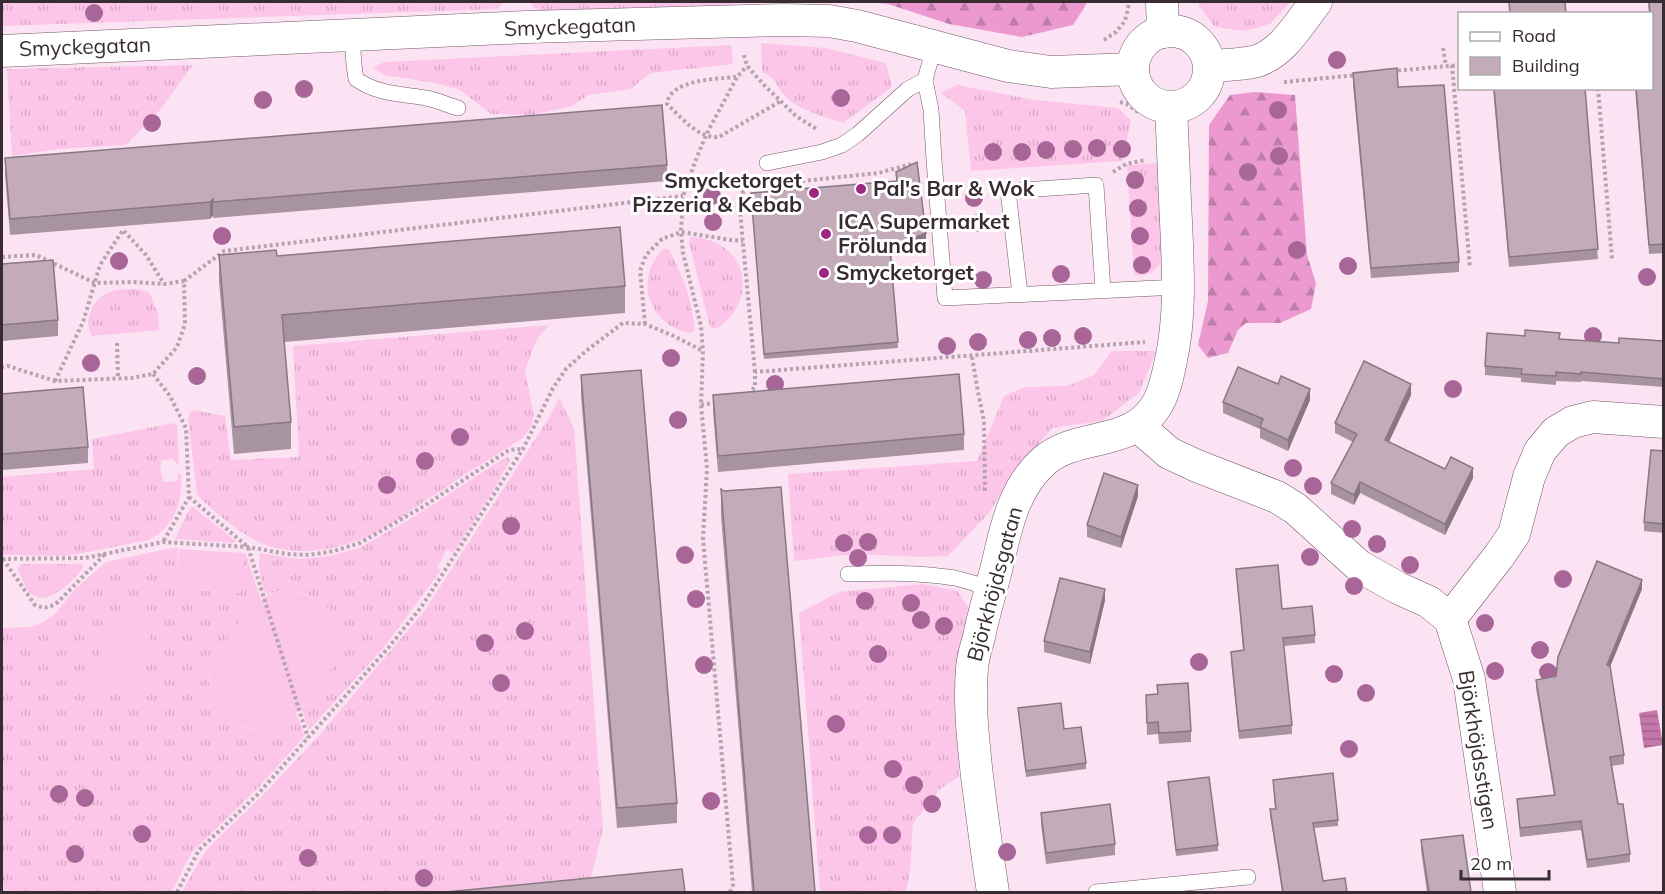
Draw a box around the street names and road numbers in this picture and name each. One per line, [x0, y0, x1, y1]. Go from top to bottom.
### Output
street label: Smyckegatan [503, 11, 637, 41]
street label: Smyckegatan [18, 31, 152, 61]
street label: Björkhöjdsgatan [961, 503, 1027, 664]
street label: Björkhöjdsstigen [1454, 668, 1504, 831]

